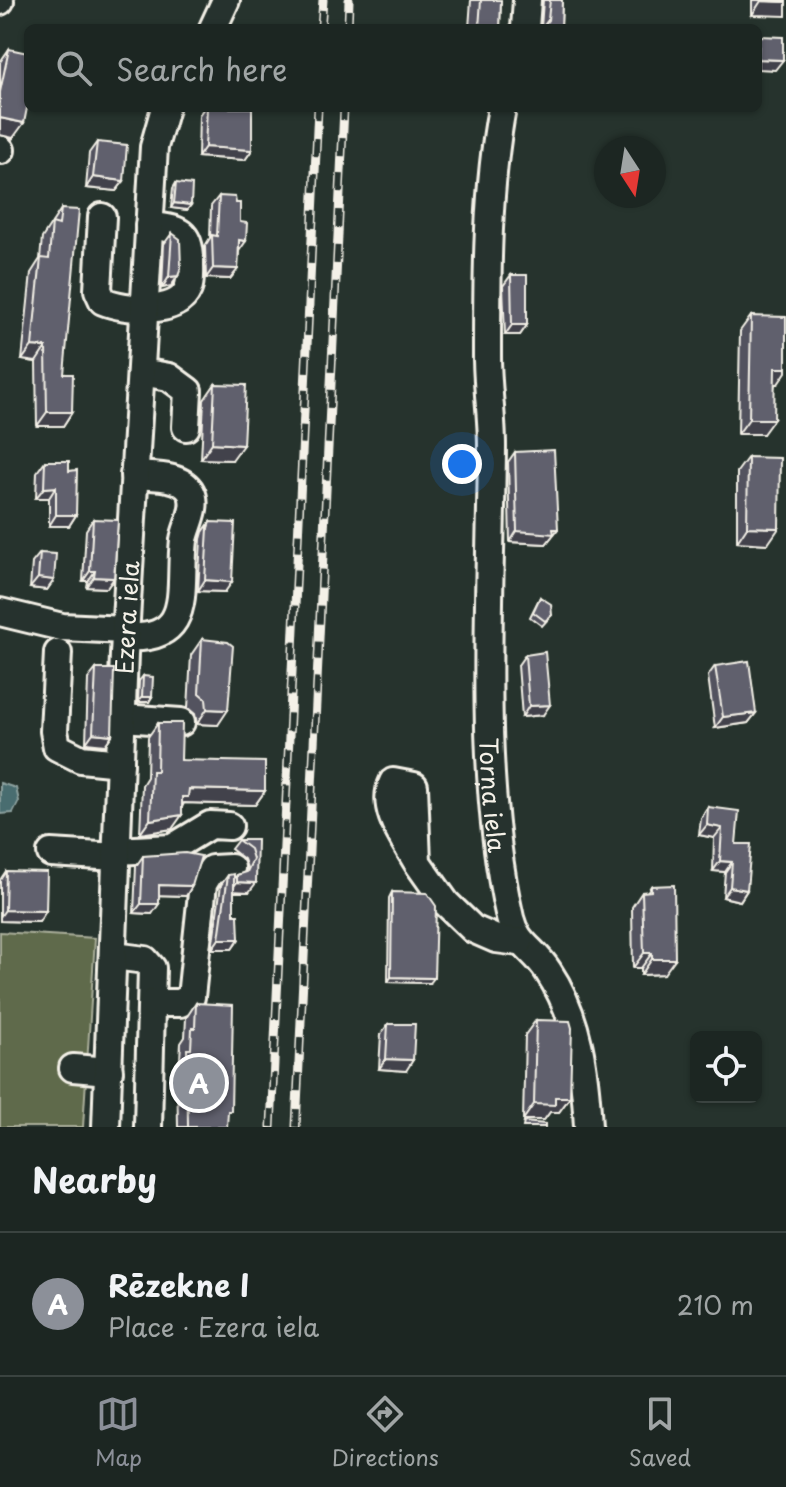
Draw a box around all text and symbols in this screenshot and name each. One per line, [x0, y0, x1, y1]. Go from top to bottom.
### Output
search box [24, 24, 762, 112]
icon: search [52, 46, 96, 90]
text: Search here [116, 46, 288, 91]
north arrow [594, 136, 666, 208]
your location [442, 444, 482, 484]
street label: Ezera iela [105, 559, 148, 675]
street label: Torņa iela [471, 737, 516, 854]
map controls [690, 1031, 762, 1103]
button: locate [690, 1031, 762, 1103]
pin: A [173, 1053, 225, 1113]
text: Nearby [32, 1153, 157, 1205]
text: Rēzekne I [108, 1262, 249, 1307]
text: A [48, 1285, 68, 1324]
text: 210 m [677, 1285, 754, 1324]
text: Place · Ezera iela [108, 1307, 319, 1346]
tab: Map [95, 1392, 142, 1473]
tab: Directions [332, 1392, 439, 1473]
tab: Saved [629, 1392, 691, 1473]

